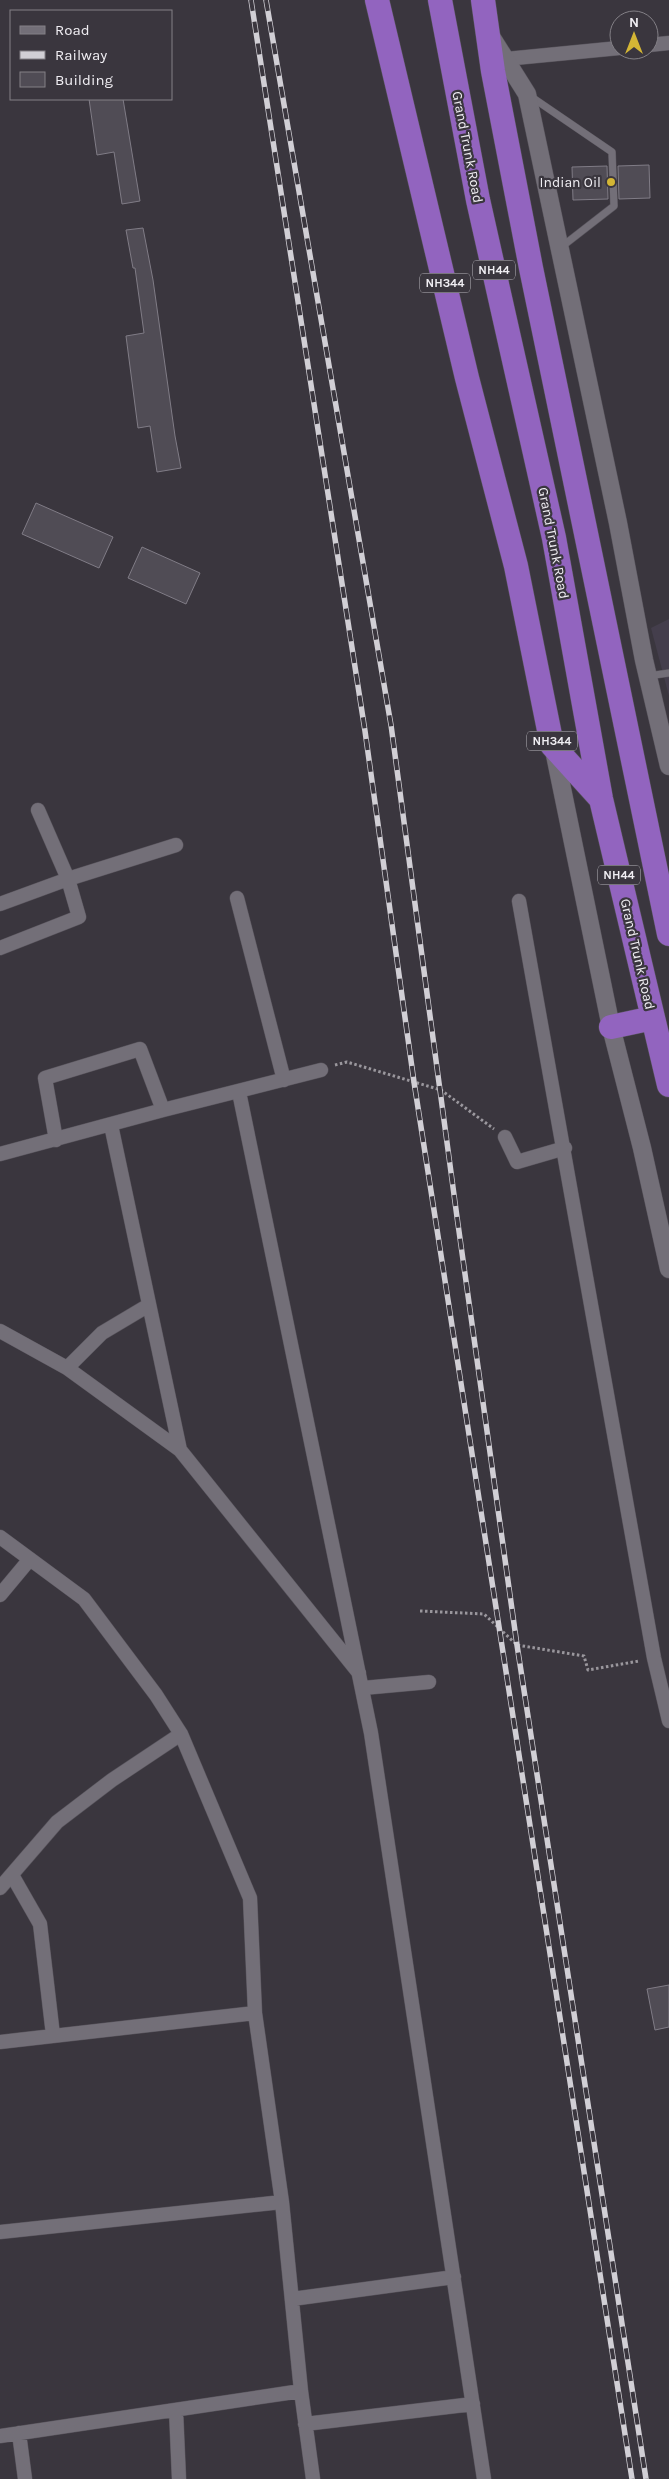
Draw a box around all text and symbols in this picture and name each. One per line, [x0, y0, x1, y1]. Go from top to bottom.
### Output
legend [10, 10, 172, 100]
north arrow [609, 10, 659, 60]
text: N [629, 14, 639, 31]
text: Road [55, 21, 90, 39]
text: Railway [55, 46, 107, 64]
text: Building [55, 71, 113, 89]
street label: Grand Trunk Road [448, 90, 487, 204]
place label: Indian Oil [540, 174, 601, 191]
marker: Indian Oil [605, 176, 617, 188]
road number: NH44 [473, 260, 515, 280]
road number: NH344 [420, 274, 470, 292]
street label: Grand Trunk Road [534, 486, 573, 600]
road number: NH344 [527, 731, 577, 750]
road number: NH44 [598, 866, 640, 884]
street label: Grand Trunk Road [616, 897, 659, 1011]

